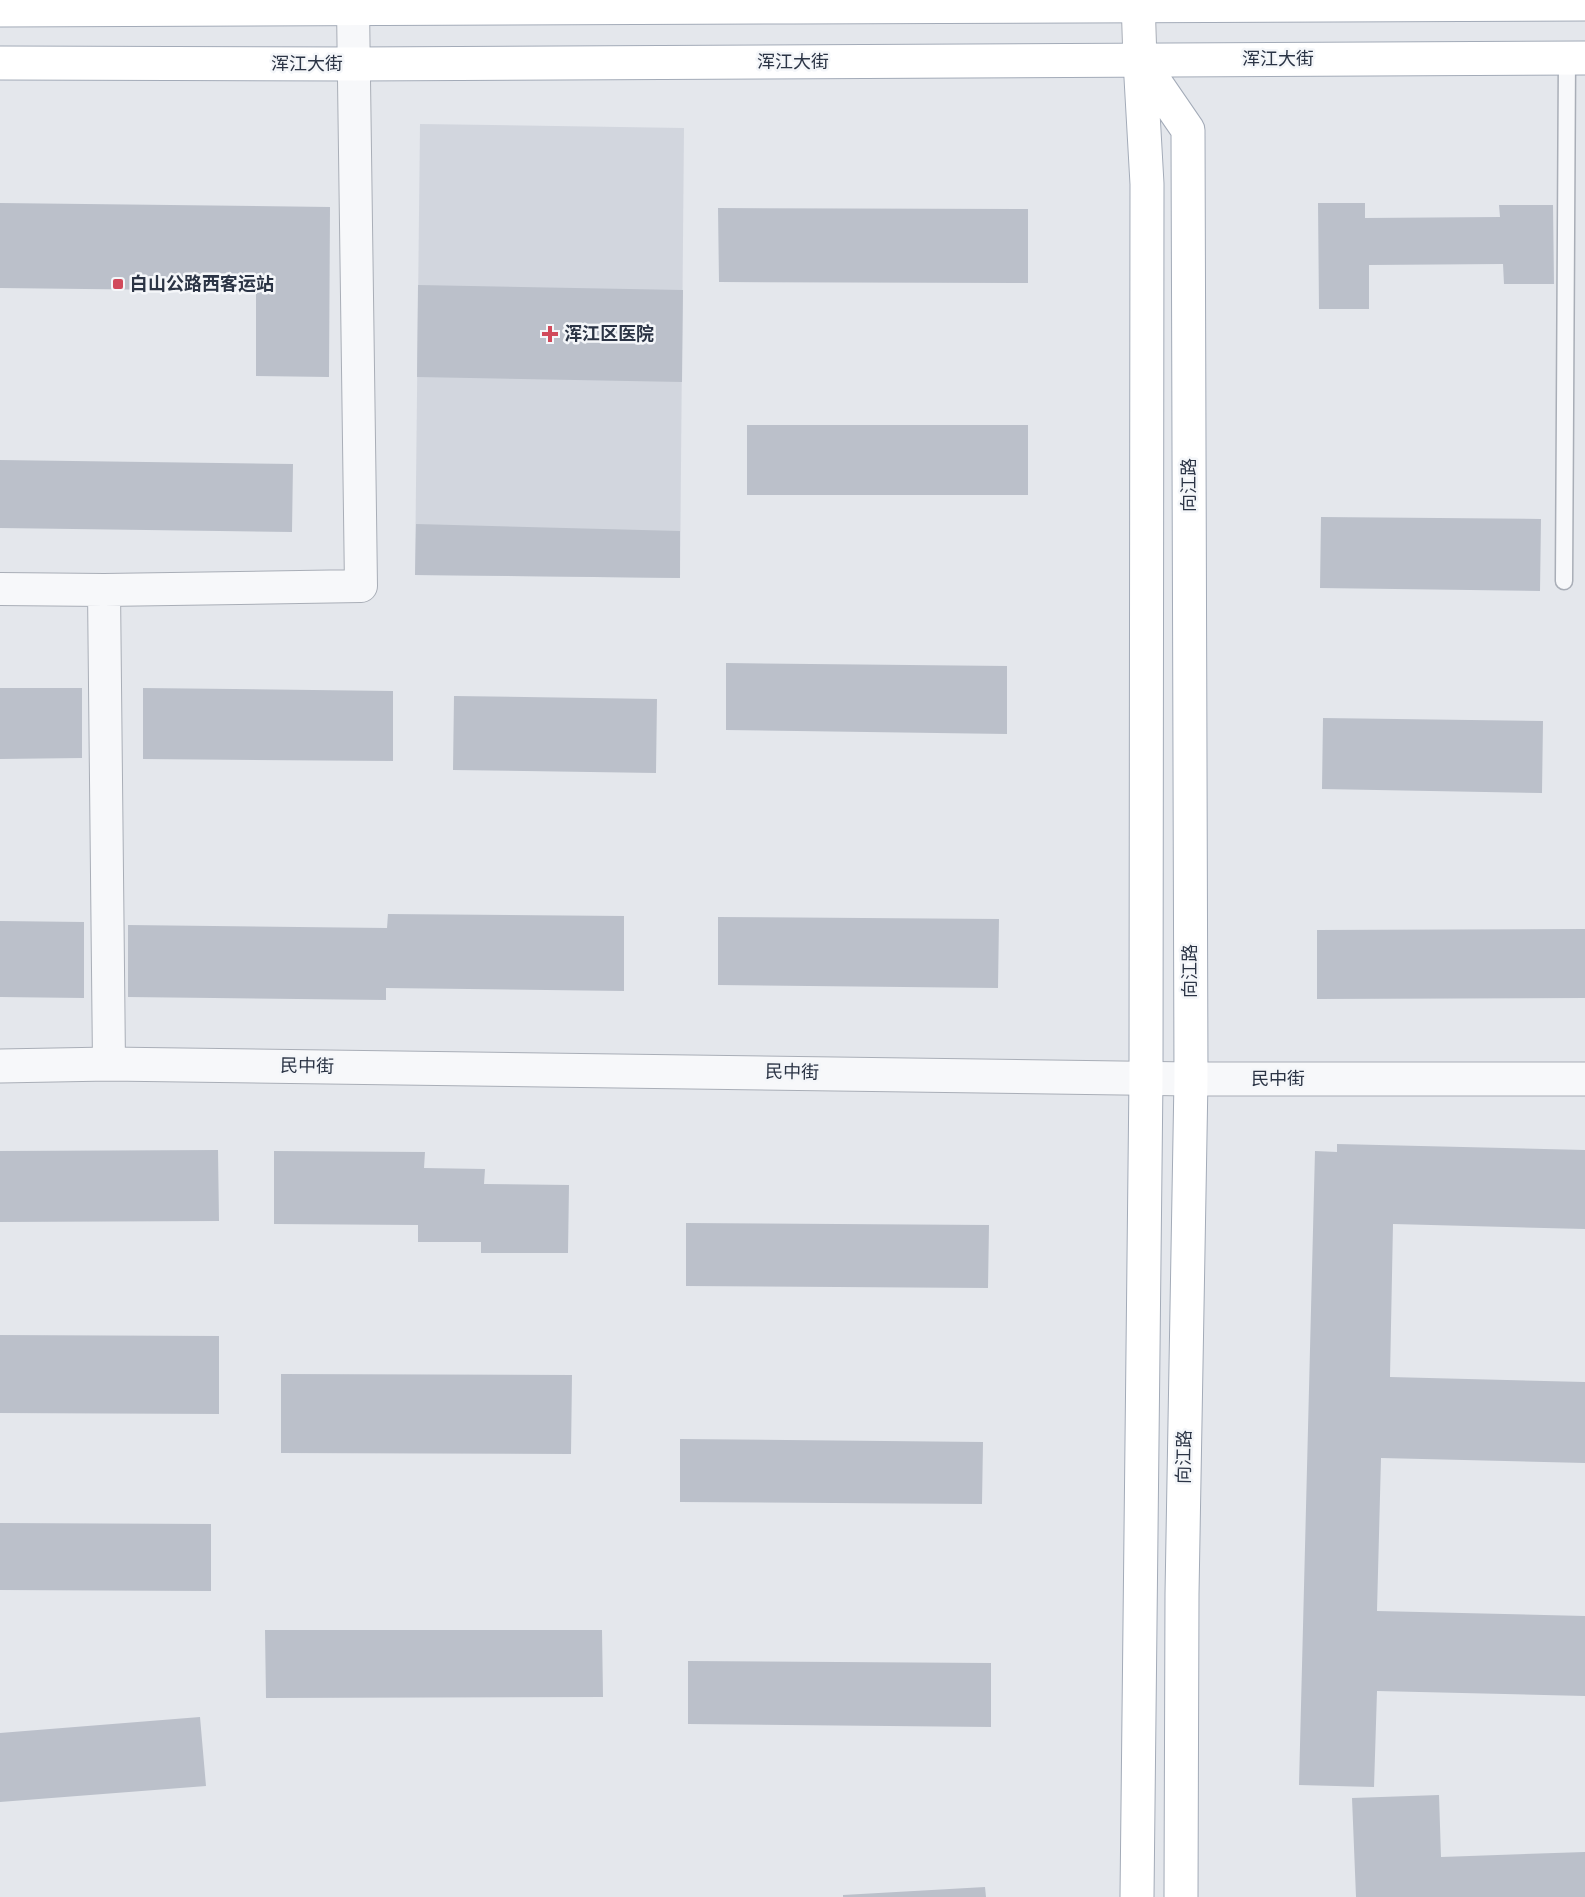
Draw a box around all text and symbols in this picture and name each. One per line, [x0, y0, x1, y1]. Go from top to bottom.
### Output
street label: 浑江大街 [1242, 48, 1314, 70]
street label: 浑江大街 [757, 51, 829, 73]
street label: 浑江大街 [271, 53, 343, 75]
place label: 白山公路西客运站 [130, 273, 274, 295]
marker: 白山公路西客运站 [111, 277, 125, 291]
place label: 浑江区医院 [564, 323, 654, 345]
marker: 浑江区医院 [541, 325, 559, 343]
street label: 向江路 [1178, 458, 1200, 512]
street label: 向江路 [1179, 944, 1201, 998]
street label: 民中街 [280, 1055, 334, 1077]
street label: 民中街 [765, 1061, 819, 1083]
street label: 民中街 [1251, 1068, 1305, 1090]
street label: 向江路 [1173, 1430, 1195, 1484]

